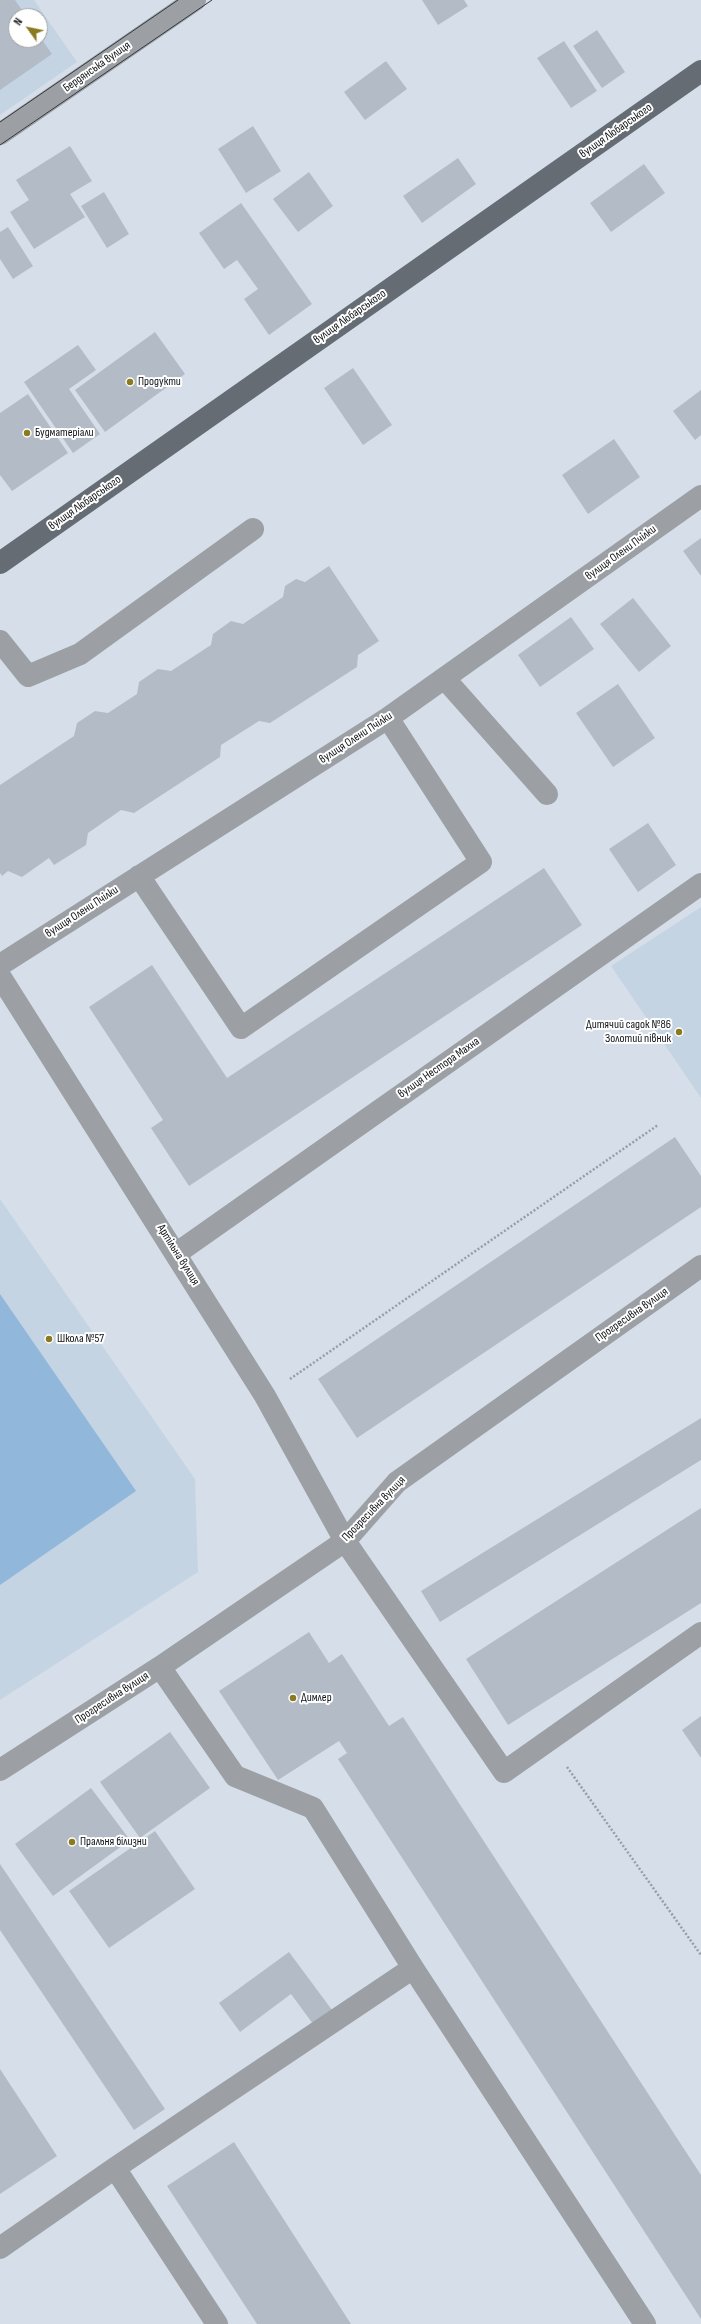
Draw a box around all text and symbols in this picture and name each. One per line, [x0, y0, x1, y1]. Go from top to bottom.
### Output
north arrow [8, 8, 48, 48]
text: N [11, 16, 25, 28]
street label: Бердянська вулиця [61, 38, 133, 96]
street label: вулиця Любарського [577, 101, 655, 161]
street label: вулиця Любарського [311, 287, 389, 347]
place label: Продукти [138, 375, 181, 389]
marker: Продукти [125, 377, 135, 387]
place label: Будматеріали [35, 426, 94, 440]
marker: Будматеріали [22, 428, 32, 438]
street label: вулиця Любарського [46, 473, 124, 533]
street label: вулиця Олени Пчілки [583, 522, 659, 584]
street label: вулиця Олени Пчілки [317, 709, 395, 767]
street label: вулиця Олени Пчілки [43, 883, 121, 941]
place label: Дитячий садок №86 Золотий півник [586, 1018, 671, 1046]
marker: Дитячий садок №86 Золотий півник [674, 1027, 684, 1037]
street label: вулиця Нестора Махна [396, 1035, 482, 1101]
street label: Артільна вулиця [154, 1222, 202, 1288]
street label: Прогресивна вулиця [593, 1285, 671, 1345]
place label: Школа №57 [57, 1332, 104, 1346]
marker: Школа №57 [44, 1334, 54, 1344]
street label: Прогресивна вулиця [339, 1473, 409, 1545]
street label: Прогресивна вулиця [72, 1669, 152, 1727]
place label: Димлер [301, 1691, 332, 1705]
marker: Димлер [288, 1693, 298, 1703]
place label: Пральня білизни [80, 1835, 147, 1849]
marker: Пральня білизни [67, 1837, 77, 1847]

